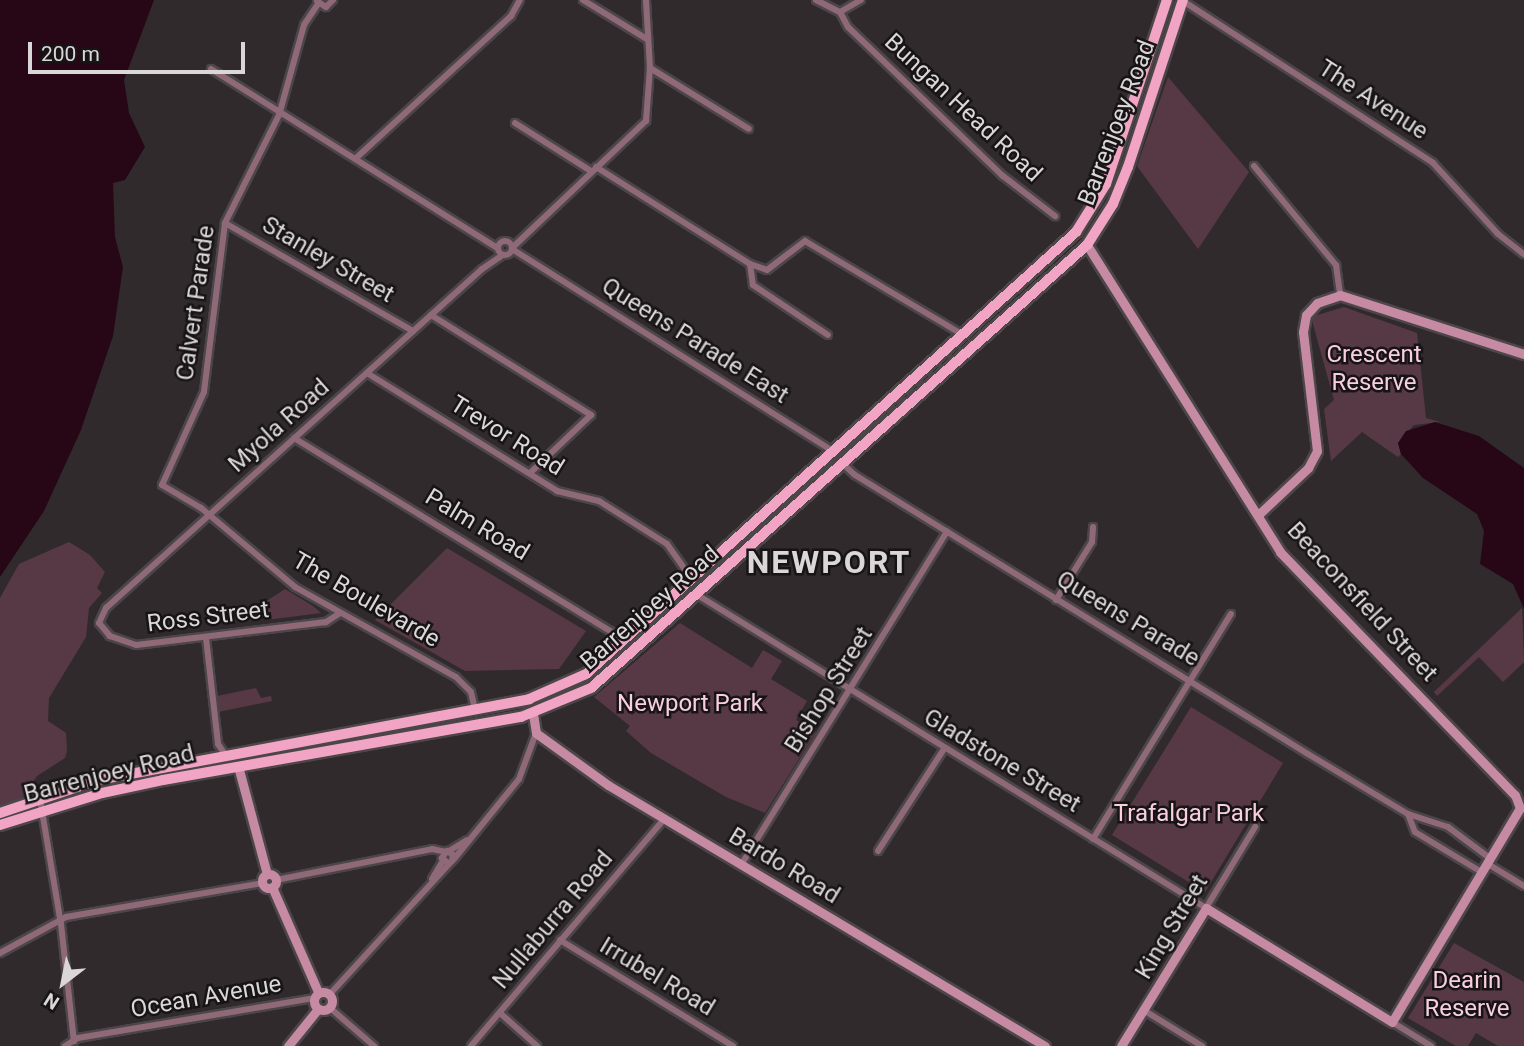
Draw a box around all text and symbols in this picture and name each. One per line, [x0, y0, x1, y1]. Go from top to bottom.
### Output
scale bar [32, 28, 248, 72]
street label: Bungan Head Road [878, 28, 1048, 188]
street label: Barrenjoey Road [1072, 36, 1162, 210]
text: 200 m [41, 42, 100, 66]
street label: The Avenue [1313, 54, 1433, 146]
street label: Stanley Street [257, 211, 399, 309]
street label: Calvert Parade [171, 224, 221, 382]
street label: Queens Parade East [596, 272, 794, 410]
park label: Crescent Reserve [1326, 341, 1422, 397]
street label: Myola Road [223, 373, 335, 479]
street label: Trevor Road [445, 390, 569, 482]
street label: Palm Road [420, 483, 534, 567]
street label: Beaconsfield Street [1281, 516, 1443, 688]
street label: Barrenjoey Road [575, 540, 725, 676]
district label: NEWPORT [748, 543, 910, 581]
street label: The Boulevarde [287, 546, 445, 654]
street label: Queens Parade [1051, 565, 1205, 673]
street label: Ross Street [145, 595, 271, 639]
street label: Bishop Street [779, 622, 879, 758]
park label: Newport Park [617, 690, 763, 718]
street label: Gladstone Street [918, 703, 1086, 819]
street label: Barrenjoey Road [21, 739, 197, 809]
park label: Trafalgar Park [1114, 800, 1264, 828]
street label: Bardo Road [723, 822, 845, 910]
street label: Nullaburra Road [487, 845, 619, 995]
street label: King Street [1130, 869, 1214, 985]
street label: Irrubel Road [594, 931, 720, 1023]
north arrow [28, 948, 98, 1018]
park label: Dearin Reserve [1424, 967, 1510, 1023]
street label: Ocean Avenue [128, 970, 284, 1024]
text: N [40, 988, 63, 1015]

